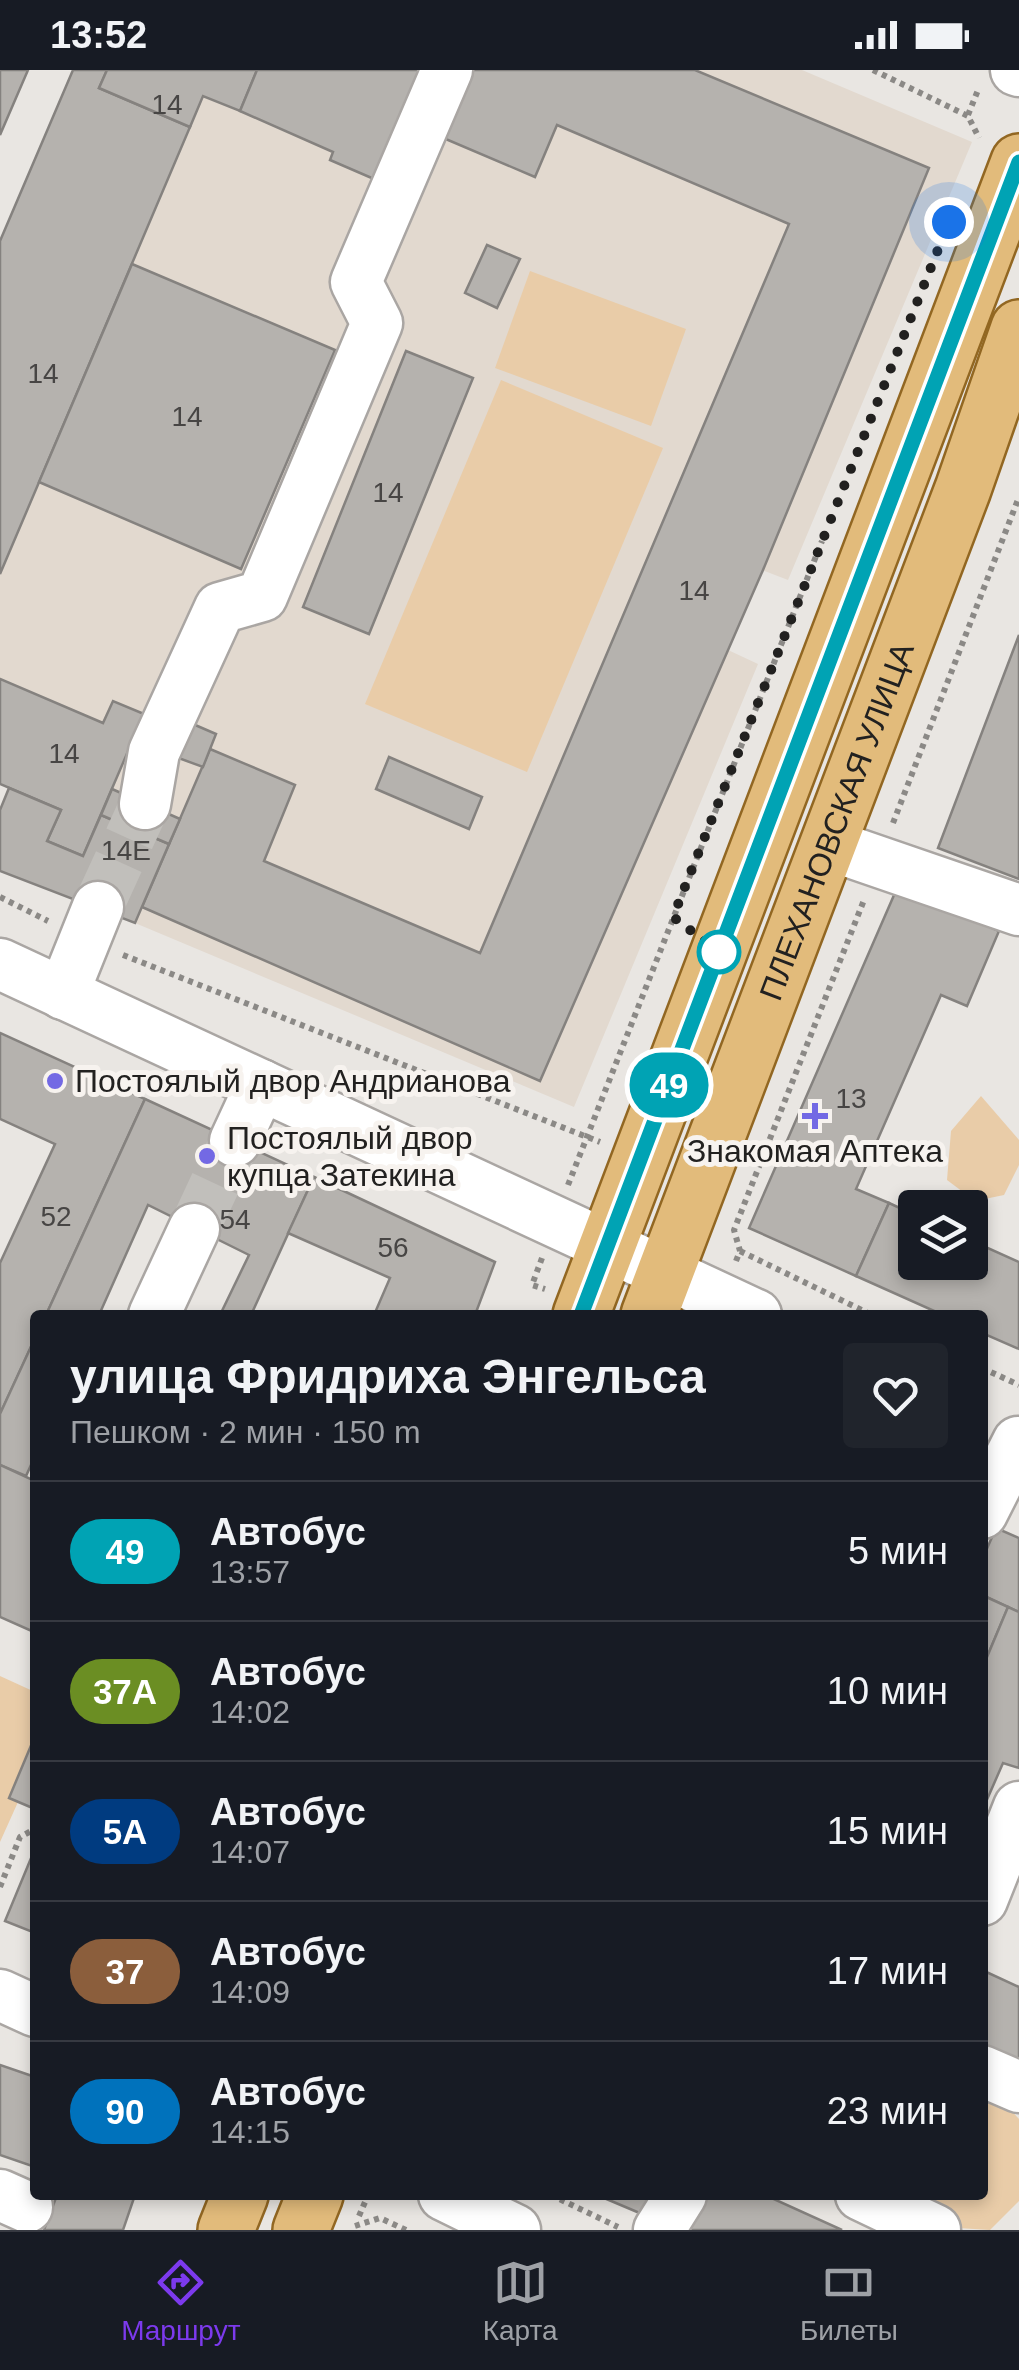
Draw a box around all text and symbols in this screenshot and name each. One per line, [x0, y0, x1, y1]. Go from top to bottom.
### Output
text: 13:52 [50, 14, 147, 56]
house number: 14 [151, 89, 183, 120]
your location [924, 197, 974, 247]
house number: 14 [27, 358, 59, 389]
house number: 14 [171, 401, 203, 432]
house number: 14 [372, 477, 404, 508]
house number: 14 [678, 575, 710, 606]
street label: ПЛЕХАНОВСКАЯ УЛИЦА [752, 637, 921, 1005]
house number: 14 [48, 738, 80, 769]
house number: 14Е [101, 835, 151, 866]
unlabelled marker [698, 931, 740, 973]
line badge: 49 [624, 1052, 714, 1118]
place label: Постоялый двор Андрианова [75, 1063, 511, 1099]
text: 49 [650, 1066, 688, 1105]
marker: Постоялый двор Андрианова [44, 1070, 66, 1092]
house number: 13 [835, 1083, 867, 1114]
marker: Знакомая Аптека [804, 1105, 826, 1127]
place label: Постоялый двор купца Затекина [227, 1120, 473, 1193]
place label: Знакомая Аптека [687, 1133, 943, 1169]
marker: Постоялый двор купца Затекина [196, 1145, 218, 1167]
map controls [898, 1190, 988, 1280]
button: layers [898, 1190, 988, 1280]
house number: 52 [40, 1201, 72, 1232]
house number: 54 [219, 1204, 251, 1235]
house number: 56 [377, 1232, 409, 1263]
button: heart [843, 1343, 948, 1448]
text: улица Фридриха Энгельса [70, 1350, 706, 1403]
text: Пешком · 2 мин · 150 m [70, 1414, 421, 1450]
text: Автобус [210, 1511, 366, 1553]
text: 5 мин [848, 1530, 948, 1572]
text: 49 [106, 1532, 144, 1571]
text: 13:57 [210, 1554, 290, 1590]
text: Автобус [210, 1651, 366, 1693]
text: 10 мин [827, 1670, 948, 1712]
text: 37А [93, 1672, 157, 1711]
text: 14:02 [210, 1694, 290, 1730]
text: Автобус [210, 1791, 366, 1833]
text: 15 мин [827, 1810, 948, 1852]
text: 5А [103, 1812, 147, 1851]
text: 14:07 [210, 1834, 290, 1870]
text: Автобус [210, 1931, 366, 1973]
text: 17 мин [827, 1950, 948, 1992]
text: 37 [106, 1952, 144, 1991]
text: 14:09 [210, 1974, 290, 2010]
text: Автобус [210, 2071, 366, 2113]
text: 23 мин [827, 2090, 948, 2132]
text: 90 [106, 2092, 144, 2131]
text: 14:15 [210, 2114, 290, 2150]
tab: Маршрут [121, 2255, 240, 2347]
tab: Карта [483, 2255, 558, 2347]
tab: Билеты [800, 2255, 898, 2347]

